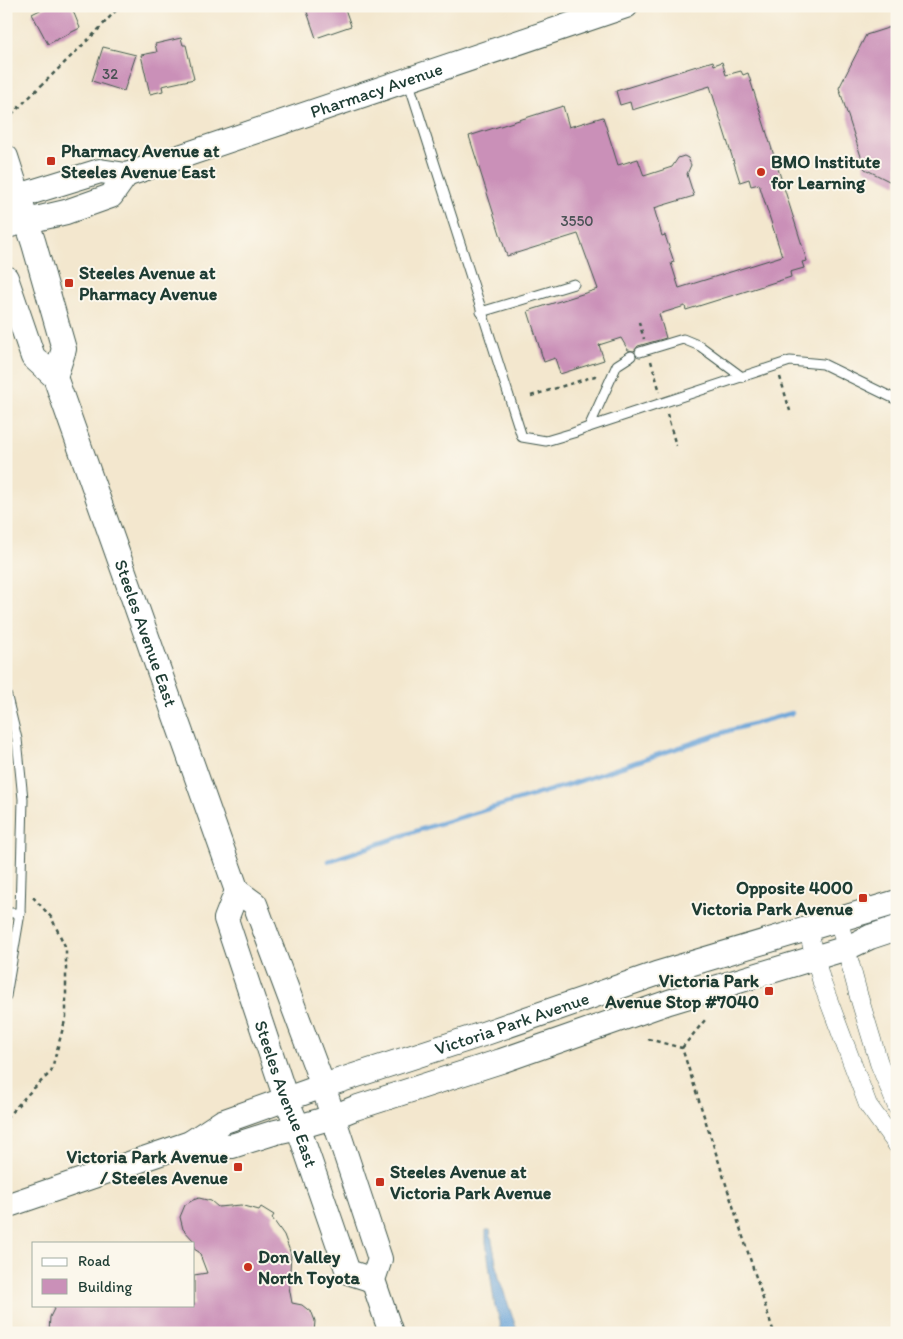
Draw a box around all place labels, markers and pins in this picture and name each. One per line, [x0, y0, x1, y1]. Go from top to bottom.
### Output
place label: Pharmacy Avenue at Steeles Avenue East [61, 140, 220, 183]
place label: BMO Institute for Learning [771, 151, 881, 194]
marker: Pharmacy Avenue at Steeles Avenue East [45, 155, 57, 167]
marker: BMO Institute for Learning [755, 166, 767, 178]
place label: Steeles Avenue at Pharmacy Avenue [79, 262, 218, 305]
marker: Steeles Avenue at Pharmacy Avenue [63, 277, 75, 289]
place label: Opposite 4000 Victoria Park Avenue [692, 877, 853, 920]
marker: Opposite 4000 Victoria Park Avenue [857, 892, 869, 904]
place label: Victoria Park Avenue Stop #7040 [604, 970, 760, 1013]
marker: Victoria Park Avenue Stop #7040 [763, 985, 775, 997]
place label: Victoria Park Avenue / Steeles Avenue [67, 1146, 228, 1189]
marker: Victoria Park Avenue / Steeles Avenue [232, 1161, 244, 1173]
place label: Steeles Avenue at Victoria Park Avenue [390, 1161, 552, 1204]
marker: Steeles Avenue at Victoria Park Avenue [374, 1176, 386, 1188]
place label: Don Valley North Toyota [258, 1246, 360, 1289]
marker: Don Valley North Toyota [242, 1261, 254, 1273]

